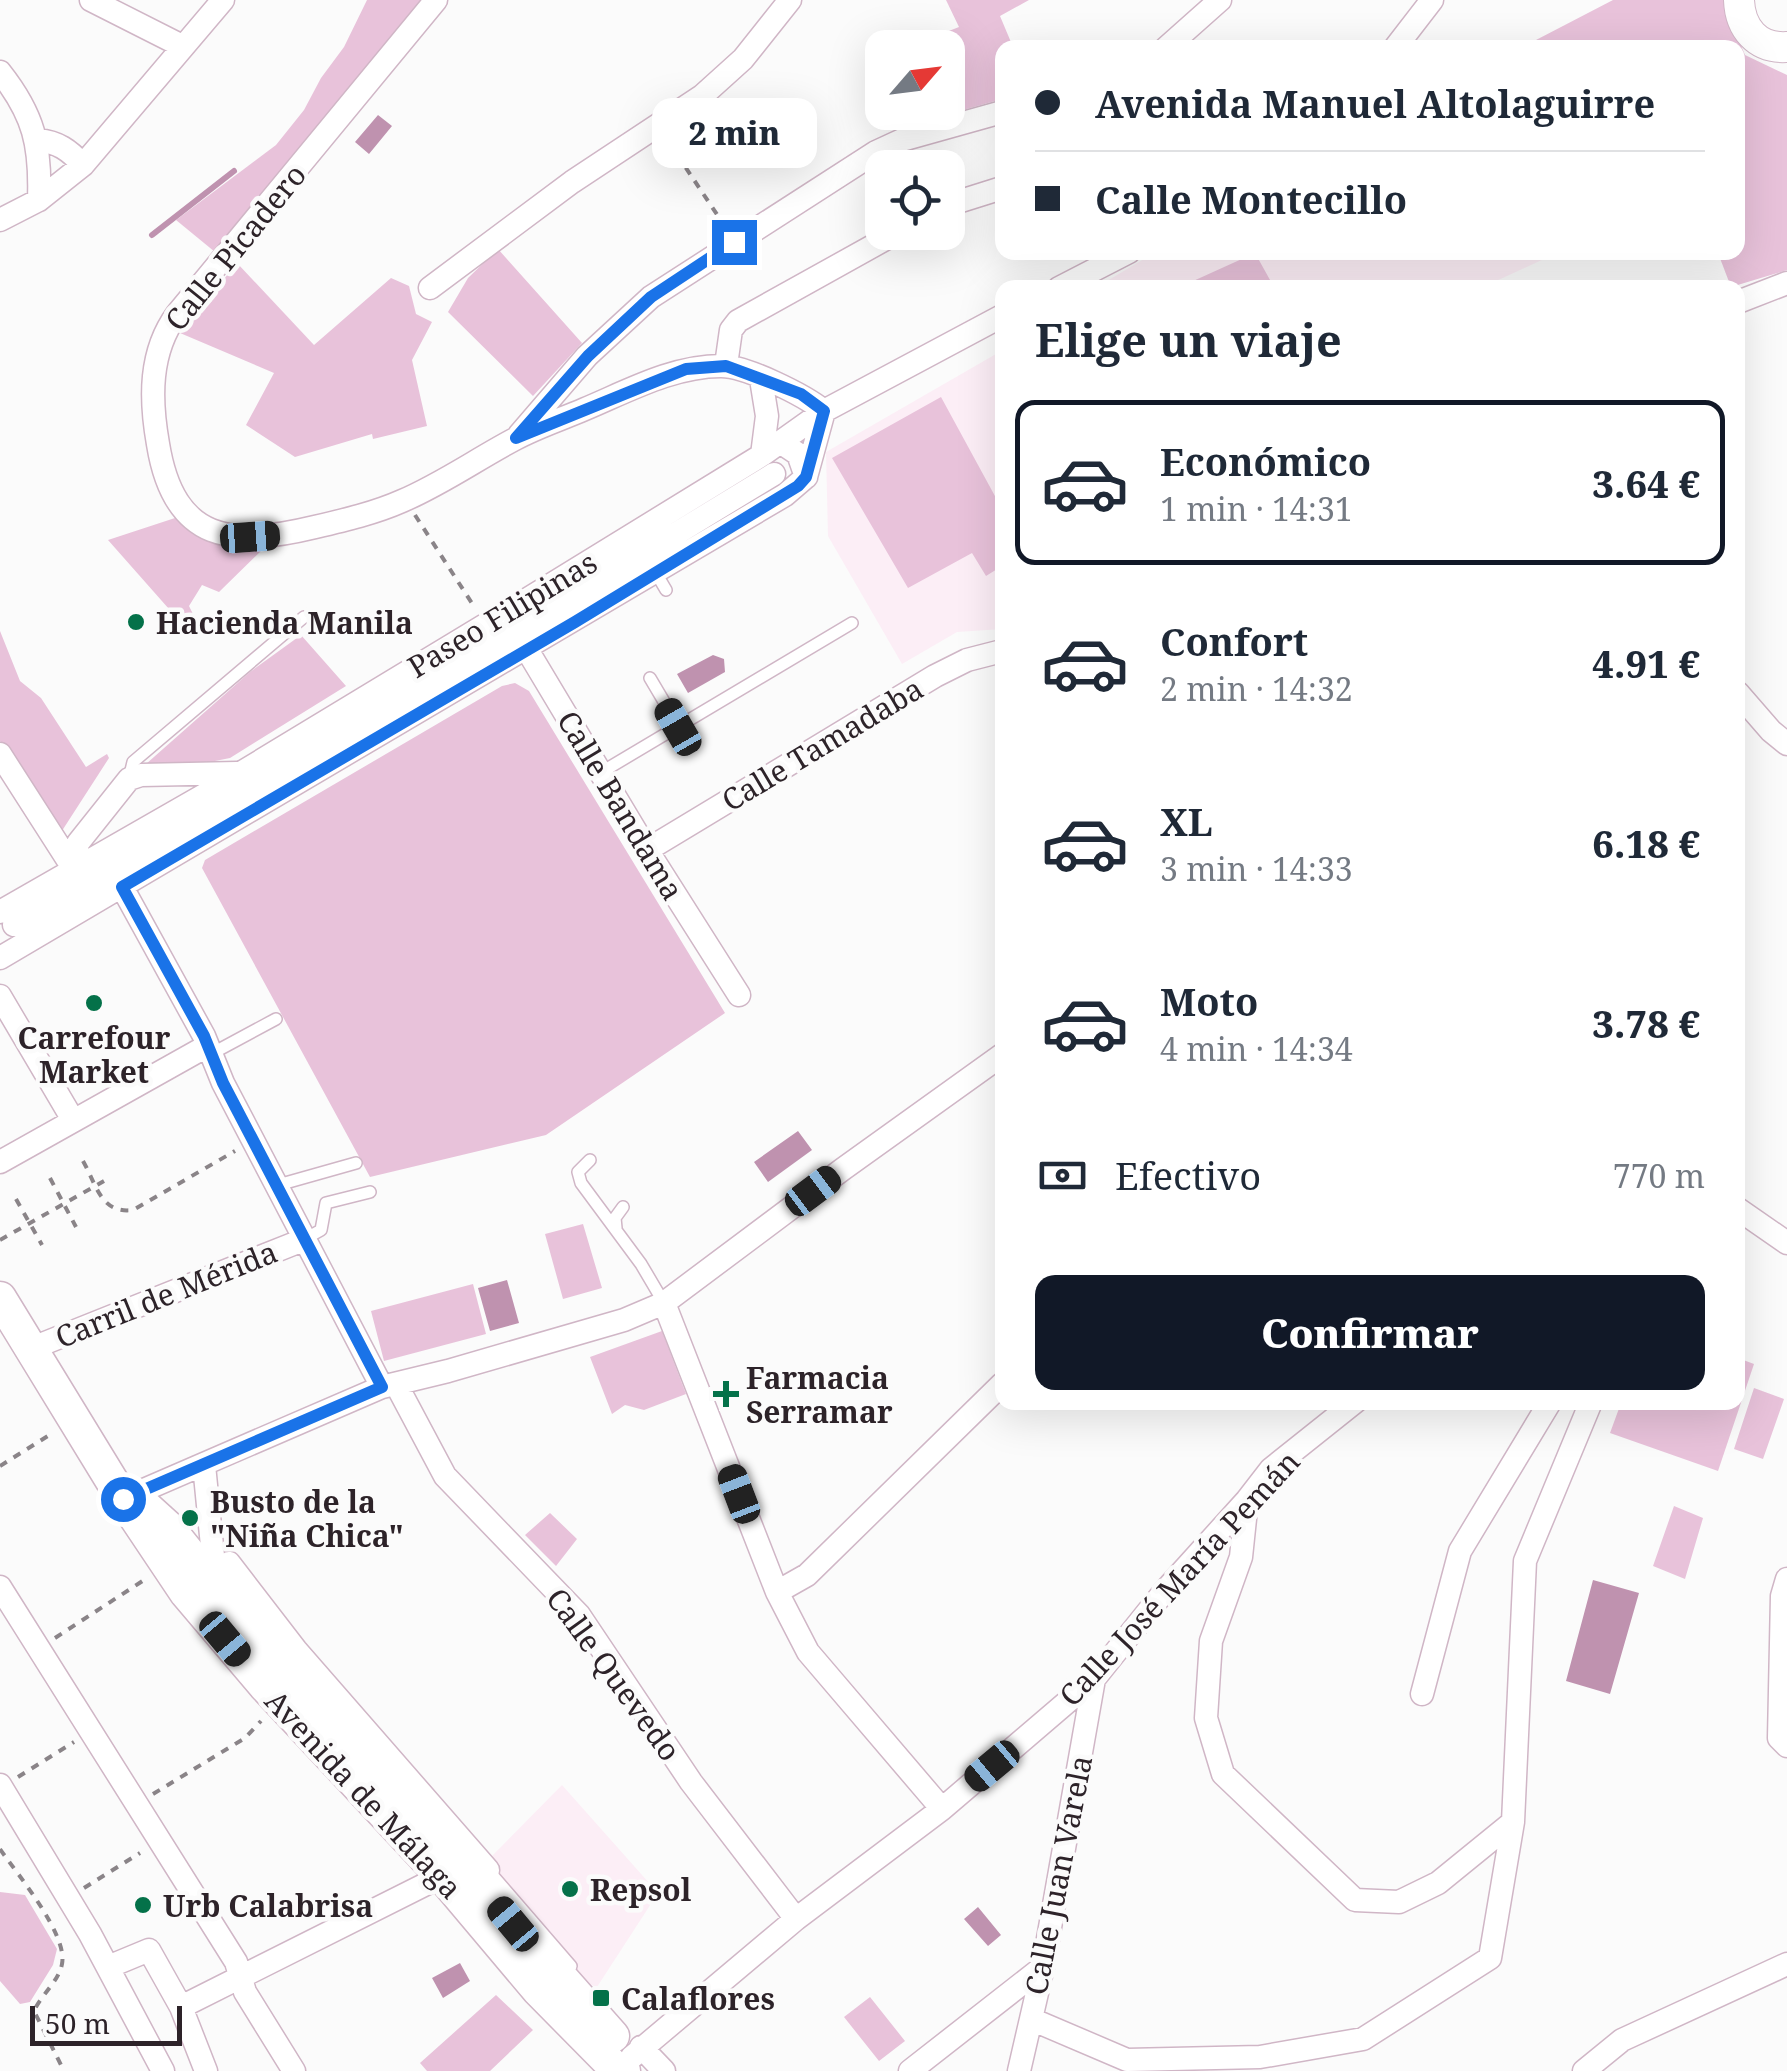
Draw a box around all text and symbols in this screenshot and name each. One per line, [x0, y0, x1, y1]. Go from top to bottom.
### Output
north arrow [865, 30, 965, 130]
map controls [865, 30, 965, 250]
text: Avenida Manuel Altolaguirre [1095, 77, 1655, 129]
callout: 2 min [652, 97, 816, 167]
text: 2 min [689, 111, 780, 154]
button: locate [865, 150, 965, 250]
street label: Calle Picadero [155, 155, 315, 339]
text: Calle Montecillo [1095, 173, 1407, 225]
route end [712, 220, 757, 265]
text: Elige un viaje [1035, 309, 1342, 370]
text: Económico [1160, 435, 1371, 487]
icon: car [1040, 438, 1130, 528]
text: 3.64 € [1592, 457, 1700, 509]
text: 1 min · 14:31 [1160, 487, 1353, 530]
car [219, 520, 281, 554]
street label: Paseo Filipinas [400, 541, 604, 687]
place label: Hacienda Manila [156, 602, 413, 643]
marker: Hacienda Manila [125, 611, 147, 633]
text: Confort [1160, 615, 1308, 667]
icon: car [1040, 618, 1130, 708]
text: 4.91 € [1592, 637, 1700, 689]
text: 2 min · 14:32 [1160, 667, 1353, 710]
street label: Calle Tamadaba [714, 668, 930, 820]
car [650, 694, 706, 760]
street label: Calle Bandama [548, 703, 694, 907]
text: XL [1160, 795, 1213, 847]
icon: car [1040, 798, 1130, 888]
text: 6.18 € [1592, 817, 1700, 869]
text: 3 min · 14:33 [1160, 847, 1353, 890]
text: Moto [1160, 975, 1258, 1027]
icon: car [1040, 978, 1130, 1068]
marker: Carrefour Market [83, 992, 105, 1014]
text: 3.78 € [1592, 997, 1700, 1049]
place label: Carrefour Market [18, 1017, 171, 1092]
text: 4 min · 14:34 [1160, 1027, 1353, 1070]
icon: cash [1035, 1148, 1090, 1203]
text: Efectivo [1115, 1149, 1261, 1201]
text: 770 m [1613, 1154, 1705, 1197]
car [780, 1161, 846, 1221]
street label: Carril de Mérida [49, 1231, 283, 1357]
button: Confirmar [1035, 1275, 1705, 1390]
place label: Farmacia Serramar [746, 1357, 893, 1432]
marker: Farmacia Serramar [715, 1383, 737, 1405]
street label: Calle José María Pemán [1050, 1441, 1308, 1715]
car [714, 1461, 764, 1527]
route start [101, 1477, 146, 1522]
place label: Busto de la "Niña Chica" [210, 1481, 404, 1556]
marker: Busto de la "Niña Chica" [179, 1507, 201, 1529]
street label: Calle Quevedo [537, 1579, 691, 1769]
car [194, 1606, 256, 1672]
street label: Avenida de Málaga [256, 1681, 472, 1907]
car [959, 1735, 1025, 1797]
street label: Calle Juan Varela [1015, 1752, 1101, 1998]
place label: Repsol [590, 1869, 692, 1910]
marker: Repsol [559, 1878, 581, 1900]
place label: Urb Calabrisa [163, 1885, 373, 1926]
car [482, 1891, 544, 1957]
marker: Urb Calabrisa [132, 1894, 154, 1916]
place label: Calaflores [621, 1978, 775, 2019]
marker: Calaflores [590, 1987, 612, 2009]
scale bar [30, 2001, 182, 2046]
text: 50 m [45, 2004, 110, 2042]

